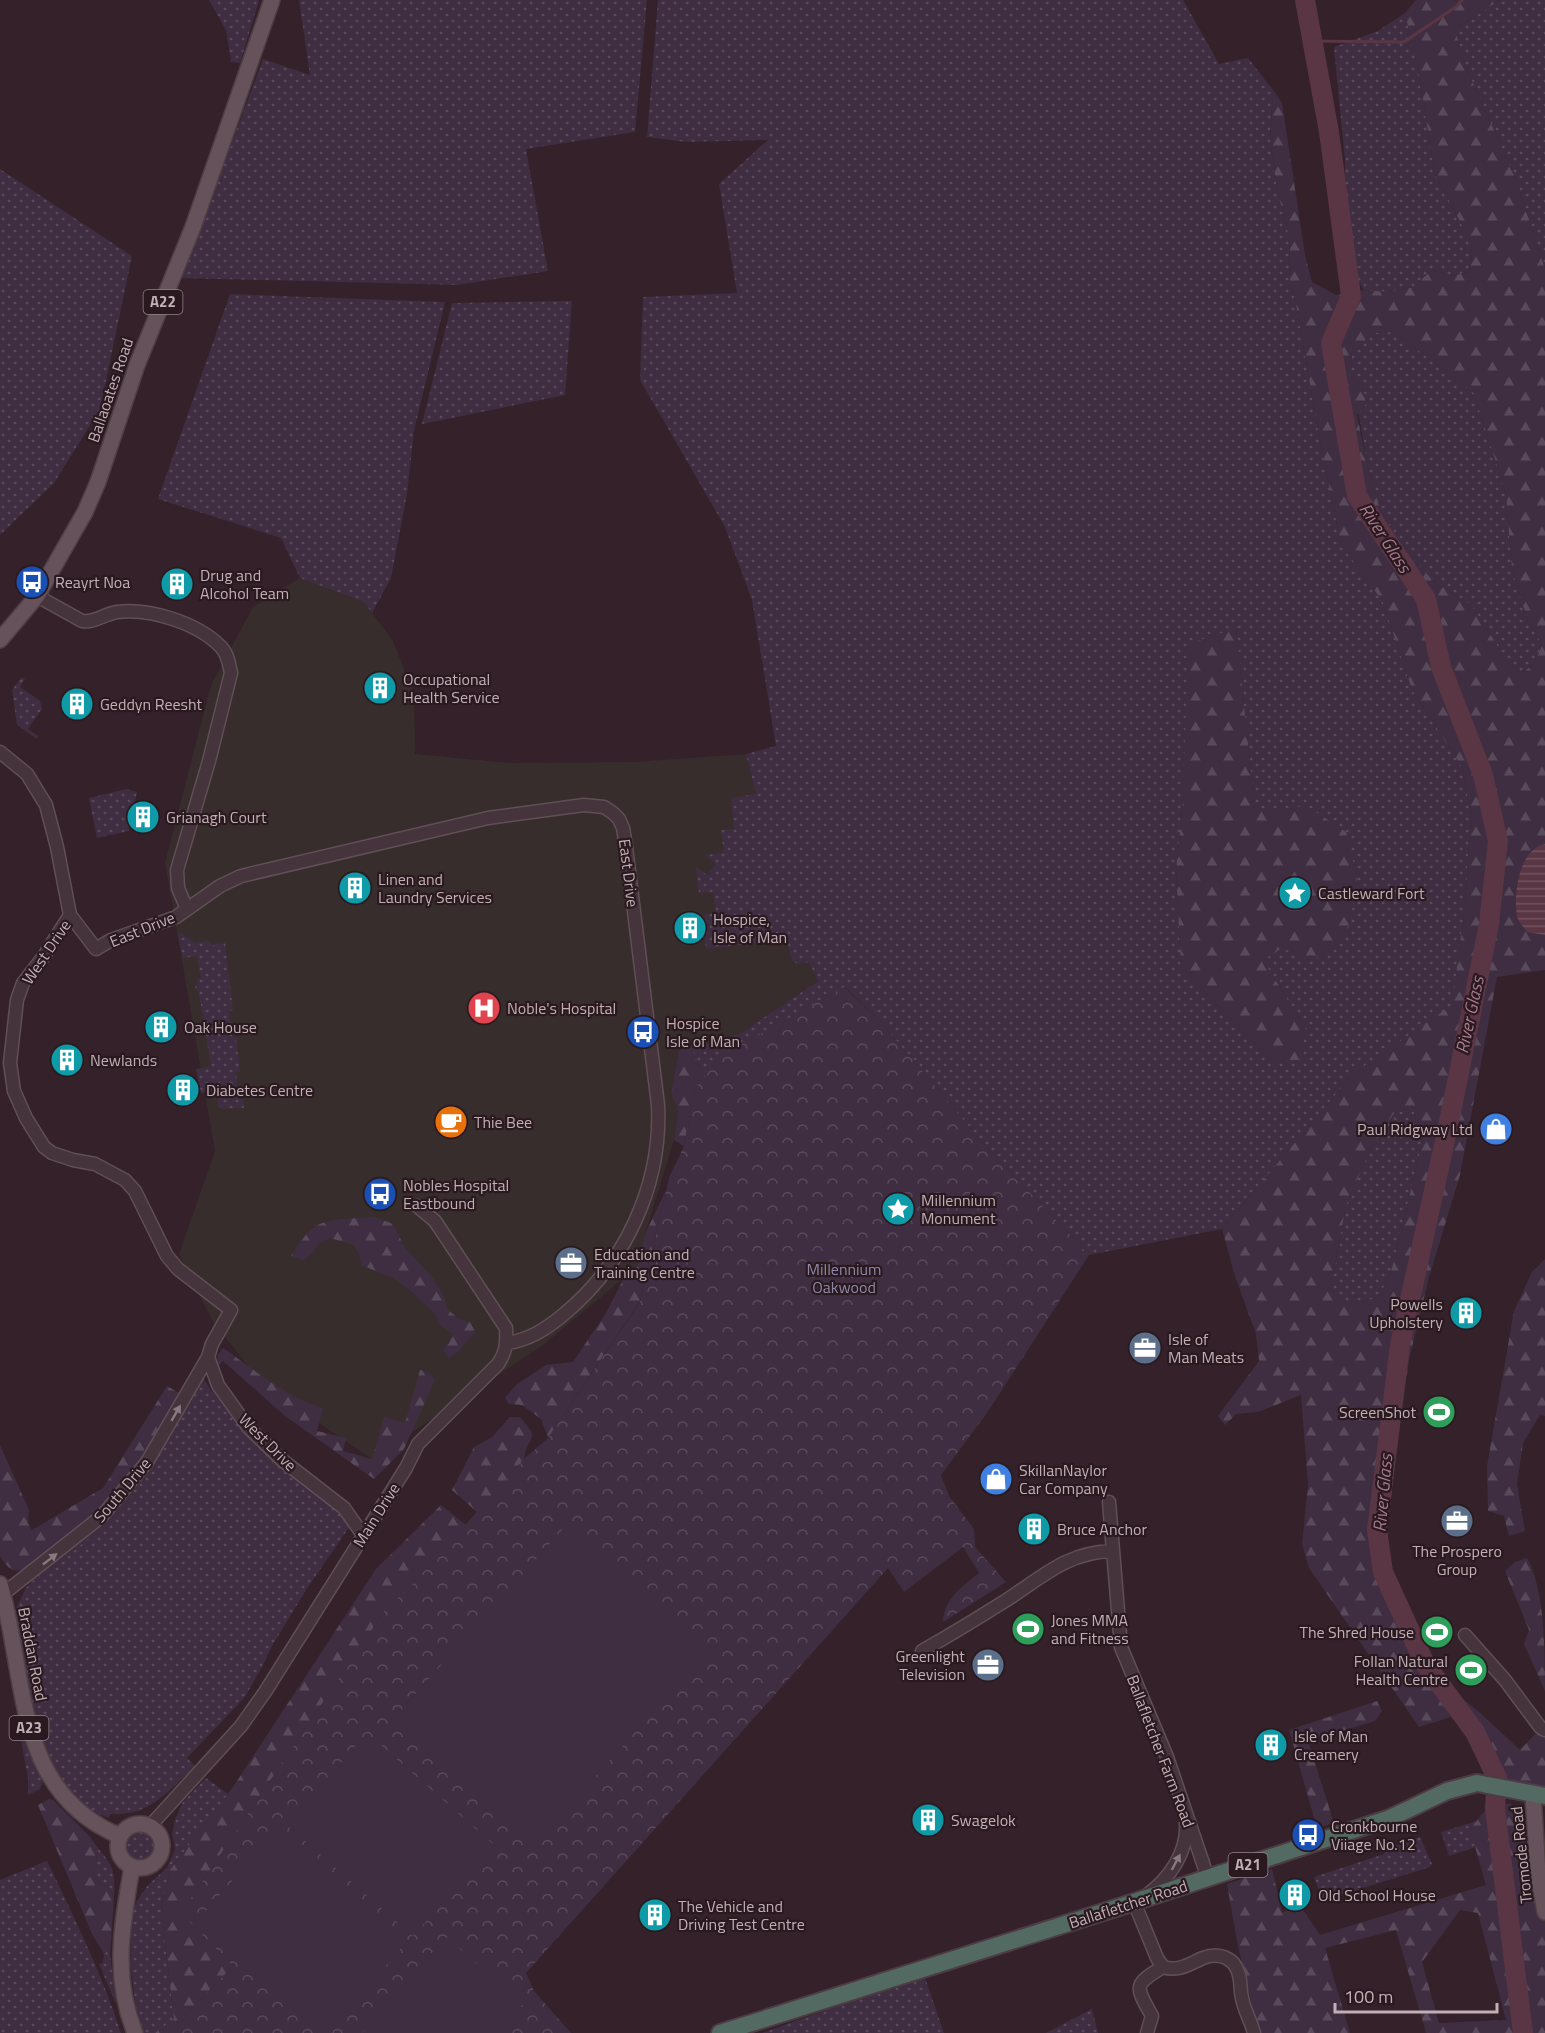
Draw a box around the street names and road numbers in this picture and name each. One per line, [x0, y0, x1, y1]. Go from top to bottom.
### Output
road number: A22 [144, 290, 182, 314]
street label: Ballaoates Road [81, 335, 139, 445]
street label: East Drive [613, 838, 645, 908]
street label: East Drive [106, 905, 178, 953]
street label: West Drive [15, 915, 77, 989]
street label: West Drive [234, 1408, 302, 1476]
street label: South Drive [88, 1452, 156, 1528]
street label: Main Drive [347, 1478, 405, 1552]
street label: Braddan Road [12, 1605, 54, 1703]
street label: Ballafletcher Farm Road [1121, 1671, 1201, 1831]
road number: A23 [9, 1716, 48, 1740]
street label: Tromode Road [1504, 1805, 1538, 1905]
road number: A21 [1228, 1853, 1268, 1877]
street label: Ballafletcher Road [1066, 1874, 1190, 1934]

